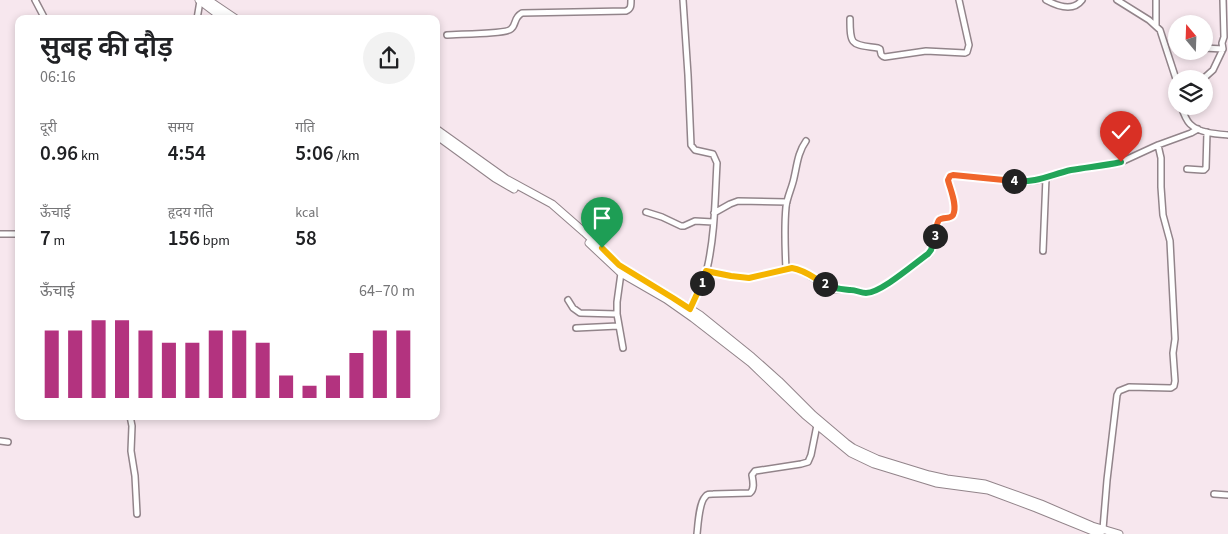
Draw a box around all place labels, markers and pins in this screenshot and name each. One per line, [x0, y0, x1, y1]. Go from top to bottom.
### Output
pin [1100, 111, 1142, 162]
pin: 4 [1002, 168, 1026, 194]
pin [581, 197, 623, 248]
pin: 3 [922, 224, 948, 248]
pin: 1 [690, 270, 714, 296]
pin: 2 [812, 272, 838, 296]

